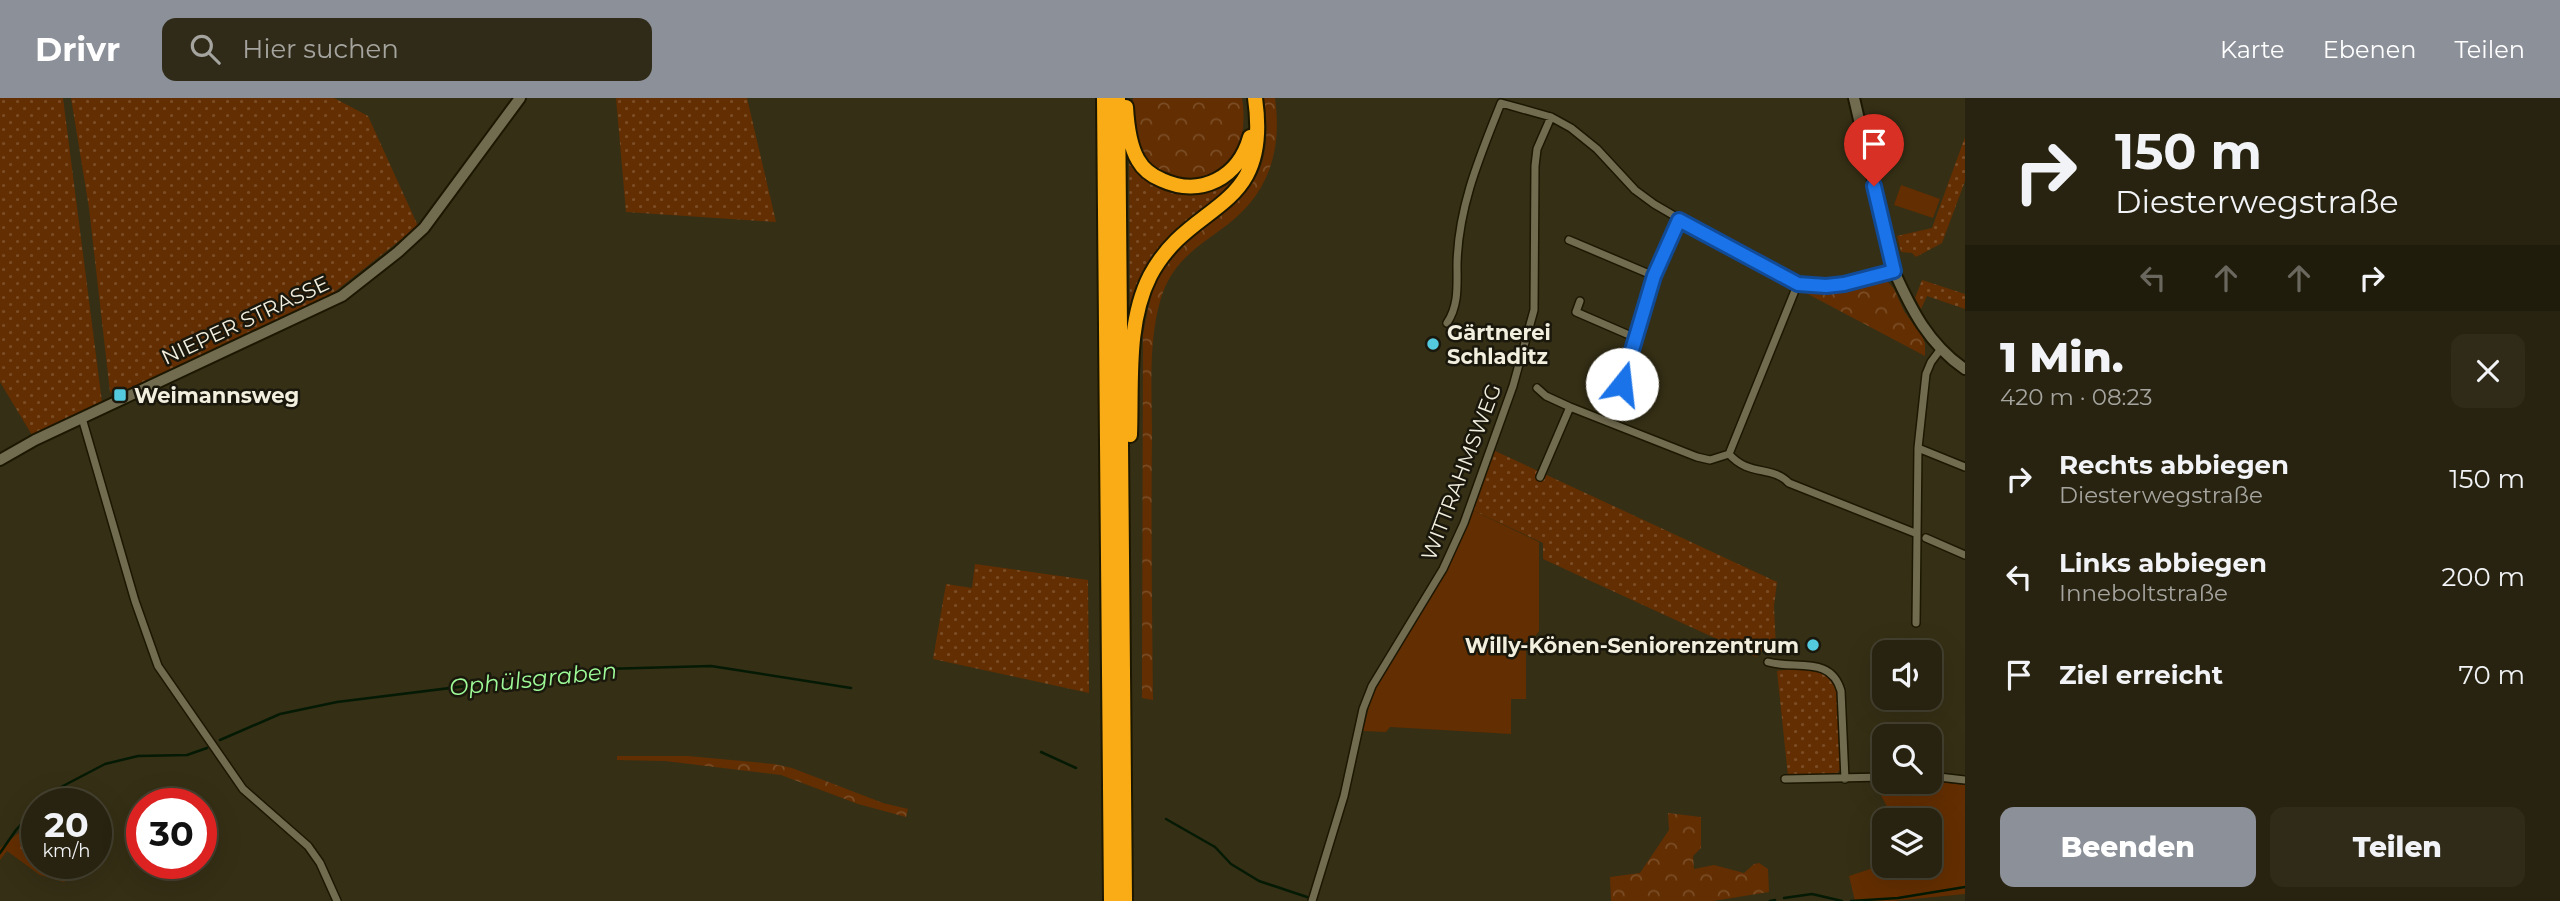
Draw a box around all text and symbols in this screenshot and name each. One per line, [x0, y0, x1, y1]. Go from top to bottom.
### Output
search box [162, 18, 652, 81]
text: Drivr [35, 29, 120, 69]
icon: search [186, 30, 224, 68]
text: Hier suchen [242, 33, 399, 65]
text: Karte [2220, 35, 2285, 64]
text: Ebenen [2323, 35, 2416, 64]
text: Teilen [2454, 35, 2525, 64]
pin [1844, 114, 1904, 186]
text: 150 m [2115, 122, 2262, 181]
icon: arrive [1855, 125, 1893, 163]
icon: right [2000, 126, 2091, 217]
text: Diesterwegstraße [2115, 182, 2399, 221]
icon: left [2134, 259, 2172, 297]
icon: ahead [2207, 259, 2245, 297]
icon: ahead [2280, 259, 2318, 297]
icon: right [2353, 259, 2391, 297]
street label: NIEPER STRASSE [157, 270, 333, 370]
place label: Gärtnerei Schladitz [1447, 320, 1551, 369]
text: 1 Min. [2000, 331, 2124, 383]
button: close [2451, 334, 2525, 408]
marker: Gärtnerei Schladitz [1425, 336, 1441, 352]
position arrow [1585, 347, 1659, 421]
street label: WITTRAHMSWEG [1416, 380, 1506, 564]
place label: Weimannsweg [134, 383, 299, 408]
text: 420 m · 08:23 [2000, 383, 2152, 411]
marker: Weimannsweg [112, 387, 128, 403]
text: Rechts abbiegen [2059, 449, 2289, 481]
icon: right [2000, 460, 2038, 498]
text: 150 m [2449, 463, 2525, 495]
text: Diesterwegstraße [2059, 481, 2263, 509]
text: Links abbiegen [2059, 547, 2267, 579]
icon: left [2000, 558, 2038, 596]
text: 200 m [2441, 561, 2525, 593]
text: Inneboltstraße [2059, 579, 2228, 607]
place label: Willy-Könen-Seniorenzentrum [1465, 633, 1799, 658]
marker: Willy-Könen-Seniorenzentrum [1805, 637, 1821, 653]
map controls [1872, 640, 1942, 878]
button: sound [1872, 640, 1942, 710]
water label: Ophülsgraben [448, 656, 618, 702]
icon: arrive [2000, 656, 2038, 694]
text: Ziel erreicht [2059, 659, 2223, 691]
text: 70 m [2459, 659, 2525, 691]
button: search [1872, 724, 1942, 794]
speed limit sign: 30 [126, 788, 217, 879]
text: 20 [44, 803, 89, 846]
button: Beenden [2000, 807, 2256, 887]
button: Teilen [2270, 807, 2525, 887]
button: layers [1872, 808, 1942, 878]
text: km/h [42, 840, 91, 862]

